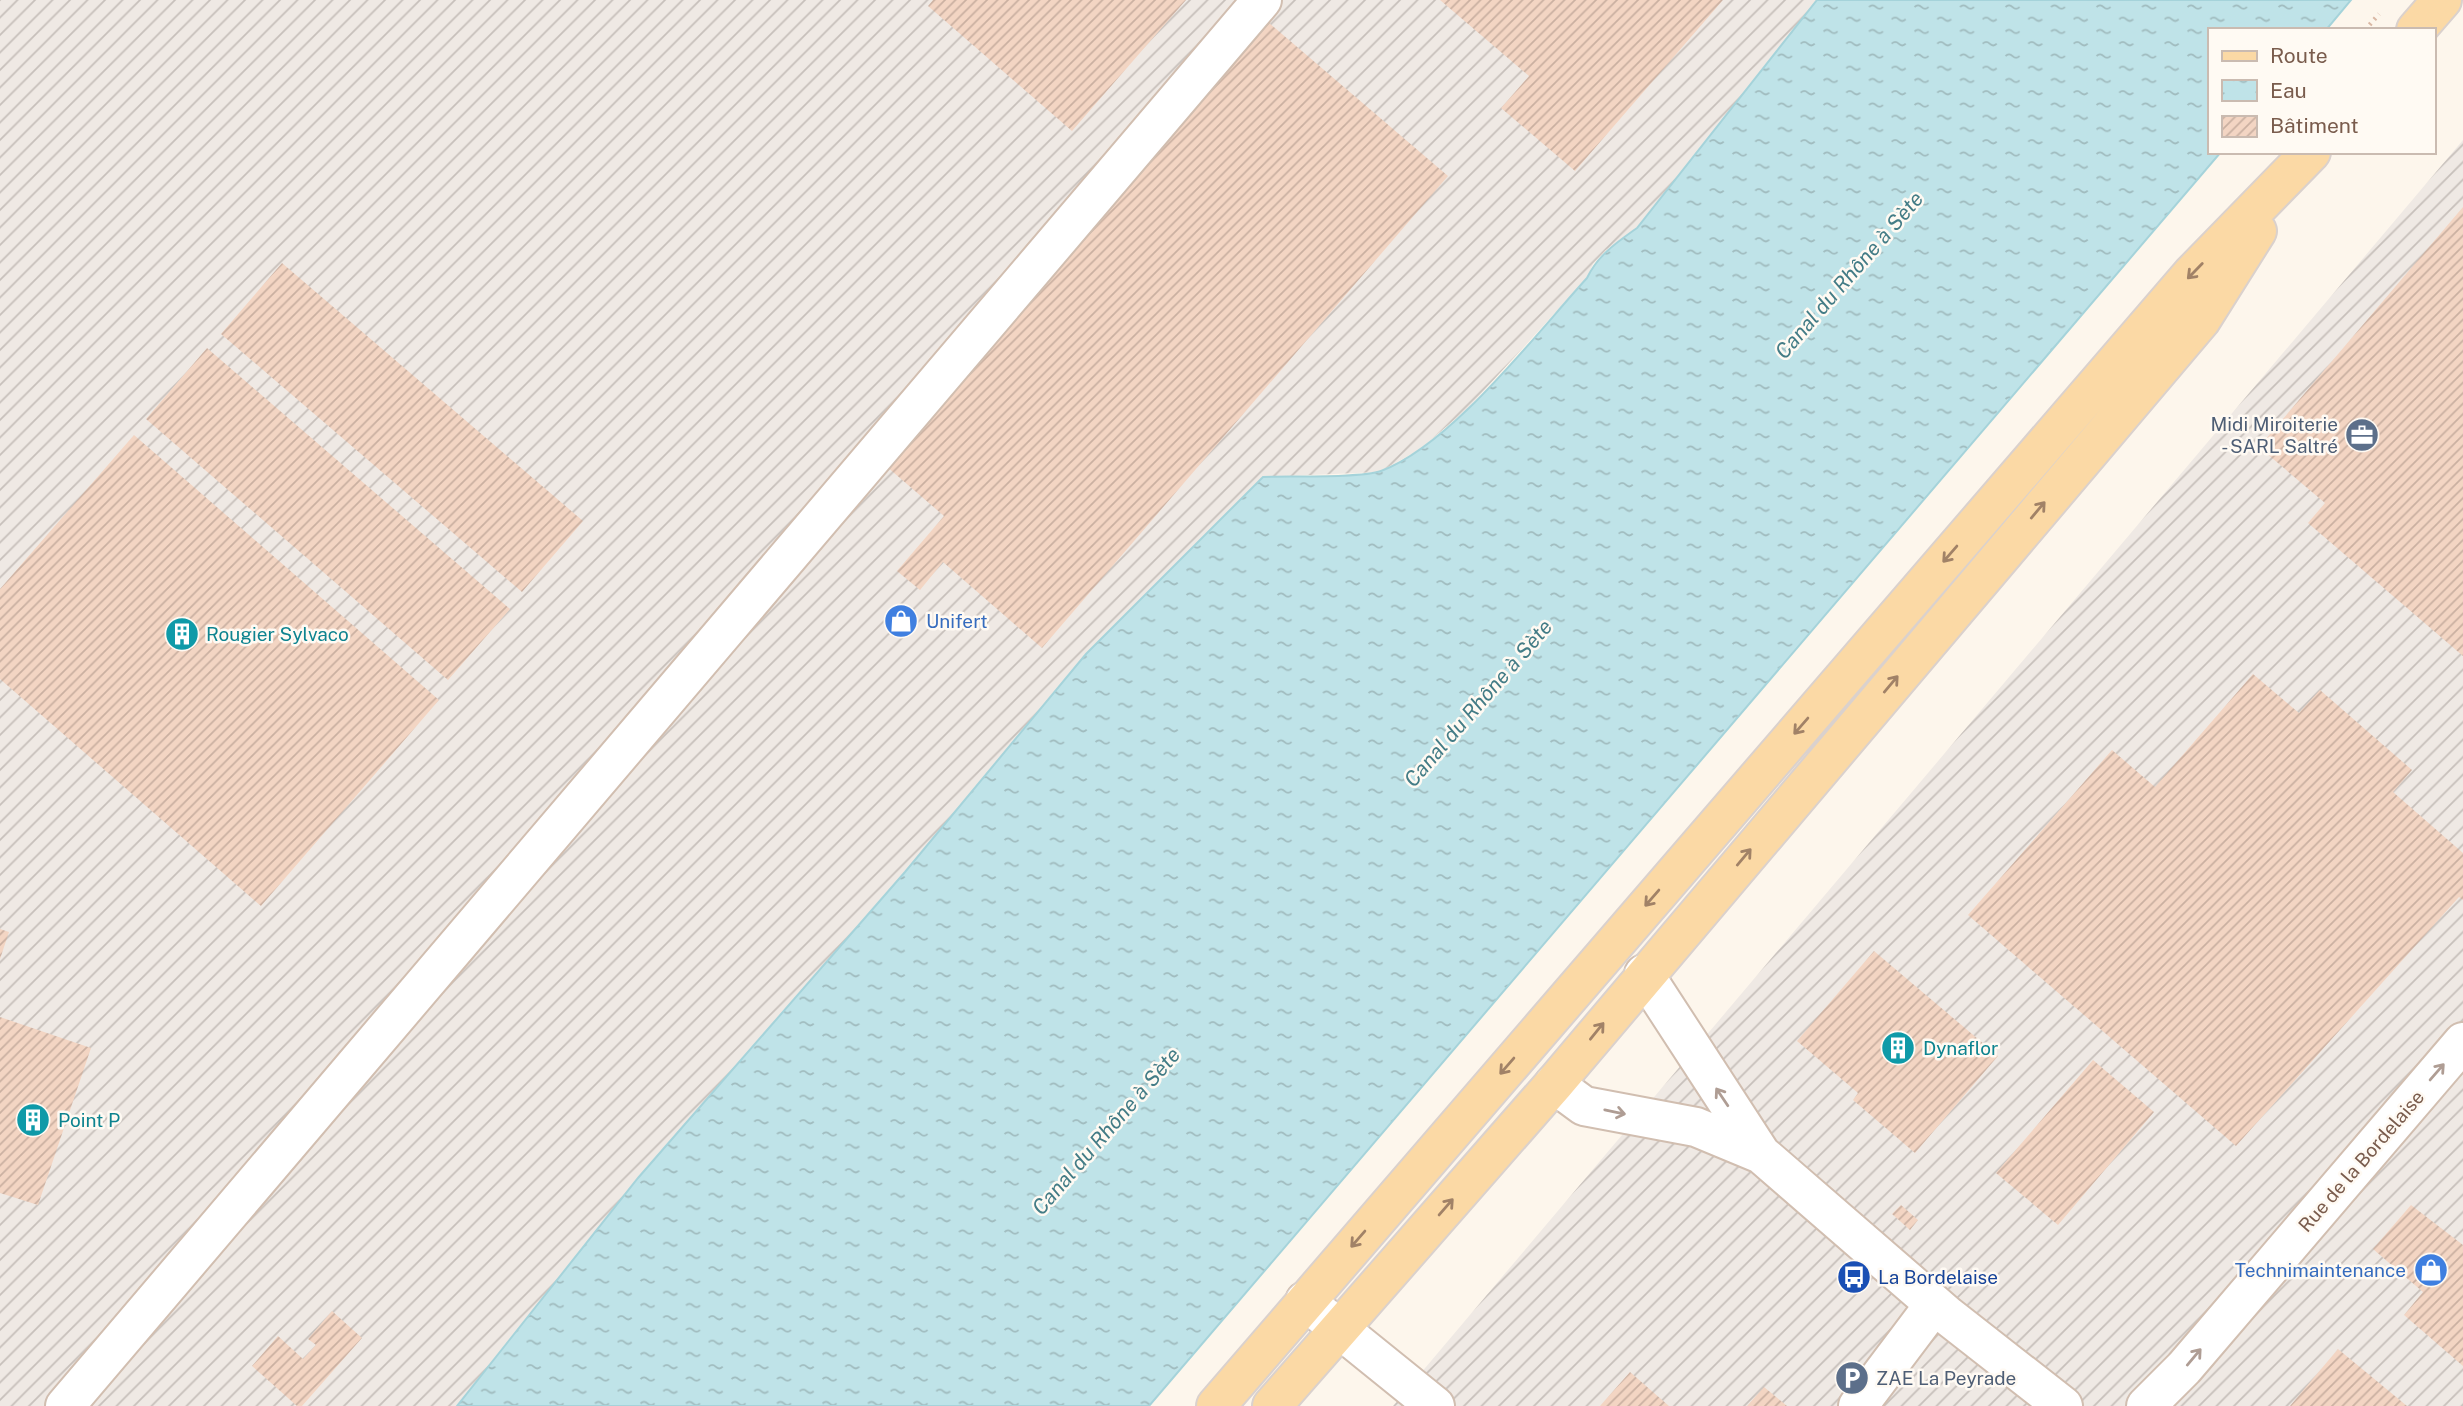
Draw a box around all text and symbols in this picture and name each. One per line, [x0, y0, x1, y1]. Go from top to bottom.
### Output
legend [2208, 28, 2435, 154]
text: Route [2270, 43, 2328, 68]
text: Eau [2270, 78, 2307, 103]
text: Bâtiment [2270, 113, 2359, 138]
water label: Canal du Rhône à Sète [1770, 186, 1928, 364]
one-way arrow [2187, 262, 2204, 279]
place label: Midi Miroiterie - SARL Saltré [2211, 413, 2338, 457]
office icon: Midi Miroiterie - SARL Saltré [2343, 416, 2381, 454]
one-way arrow [2030, 502, 2046, 520]
one-way arrow [1942, 544, 1958, 562]
shop icon: Unifert [882, 602, 920, 640]
place label: Unifert [926, 610, 988, 632]
water label: Canal du Rhône à Sète [1399, 614, 1557, 792]
building icon: Rougier Sylvaco [163, 615, 201, 653]
place label: Rougier Sylvaco [206, 623, 349, 645]
one-way arrow [1883, 675, 1899, 693]
one-way arrow [1793, 716, 1809, 734]
one-way arrow [1736, 848, 1752, 866]
one-way arrow [1644, 888, 1660, 906]
one-way arrow [1590, 1023, 1605, 1041]
building icon: Dynaflor [1879, 1029, 1917, 1067]
place label: Dynaflor [1923, 1037, 1998, 1059]
water label: Canal du Rhône à Sète [1027, 1042, 1185, 1220]
one-way arrow [1499, 1057, 1514, 1075]
one-way arrow [2429, 1064, 2445, 1082]
street label: Rue de la Bordelaise [2294, 1086, 2428, 1236]
one-way arrow [1715, 1088, 1730, 1107]
building icon: Point P [14, 1101, 52, 1139]
one-way arrow [1603, 1105, 1626, 1119]
place label: Point P [58, 1109, 120, 1131]
one-way arrow [1438, 1198, 1454, 1216]
one-way arrow [1350, 1230, 1366, 1248]
shop icon: Technimaintenance [2412, 1251, 2450, 1289]
bus stop icon: La Bordelaise [1835, 1258, 1873, 1296]
place label: Technimaintenance [2235, 1259, 2406, 1281]
place label: La Bordelaise [1878, 1266, 1998, 1288]
one-way arrow [2186, 1348, 2202, 1366]
parking icon: ZAE La Peyrade [1833, 1359, 1871, 1397]
place label: ZAE La Peyrade [1876, 1367, 2016, 1389]

